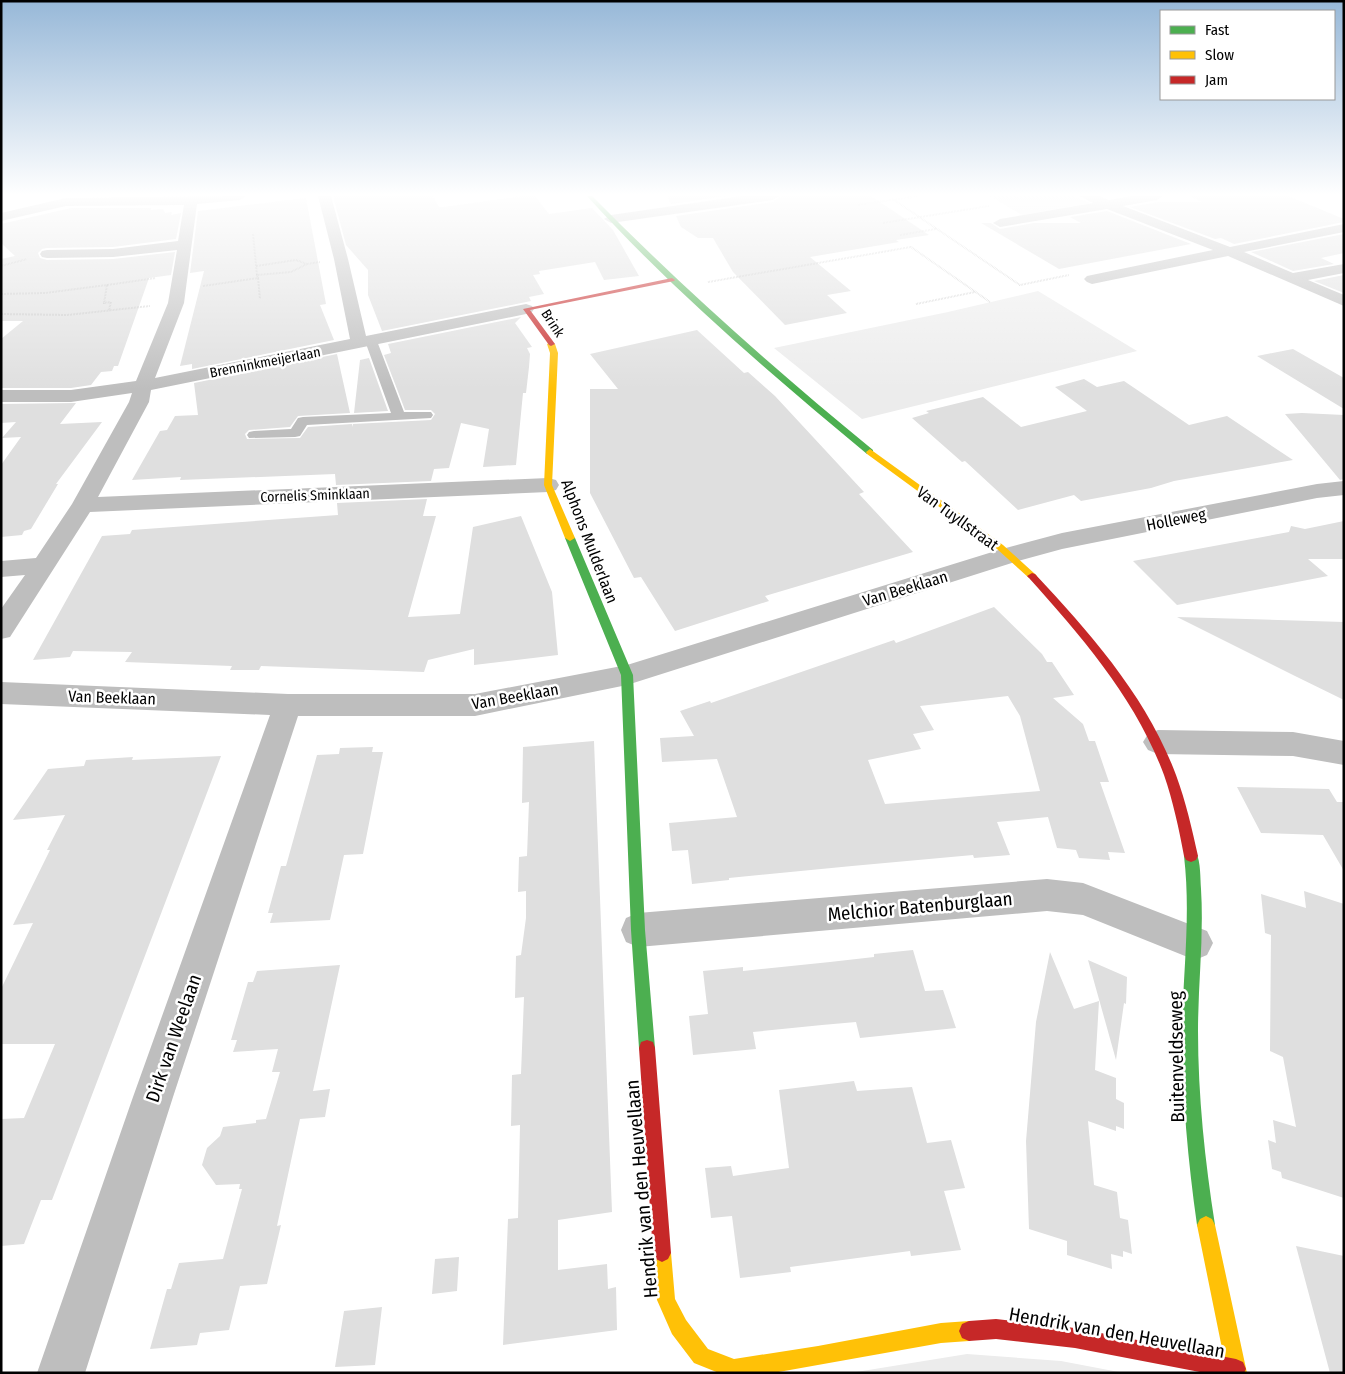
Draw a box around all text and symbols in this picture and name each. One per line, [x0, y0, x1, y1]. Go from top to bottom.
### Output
legend [1160, 10, 1335, 100]
text: Fast [1205, 21, 1229, 39]
text: Slow [1205, 46, 1234, 64]
text: Jam [1205, 71, 1228, 89]
street label: Brink [537, 306, 568, 341]
street label: Brenninkmeijerlaan [208, 343, 322, 382]
street label: Alphons Mulderlaan [557, 477, 622, 606]
street label: Van Tuyllstraat [913, 482, 1003, 555]
street label: Cornelis Sminklaan [260, 485, 370, 506]
street label: Holleweg [1145, 504, 1208, 535]
street label: Van Beeklaan [860, 567, 950, 610]
street label: Van Beeklaan [470, 680, 560, 713]
street label: Van Beeklaan [68, 686, 156, 709]
street label: Melchior Batenburglaan [827, 887, 1014, 926]
street label: Dirk van Weelaan [141, 971, 206, 1105]
street label: Buitenveldseweg [1164, 991, 1189, 1123]
street label: Hendrik van den Heuvellaan [621, 1079, 662, 1299]
street label: Hendrik van den Heuvellaan [1007, 1302, 1227, 1363]

